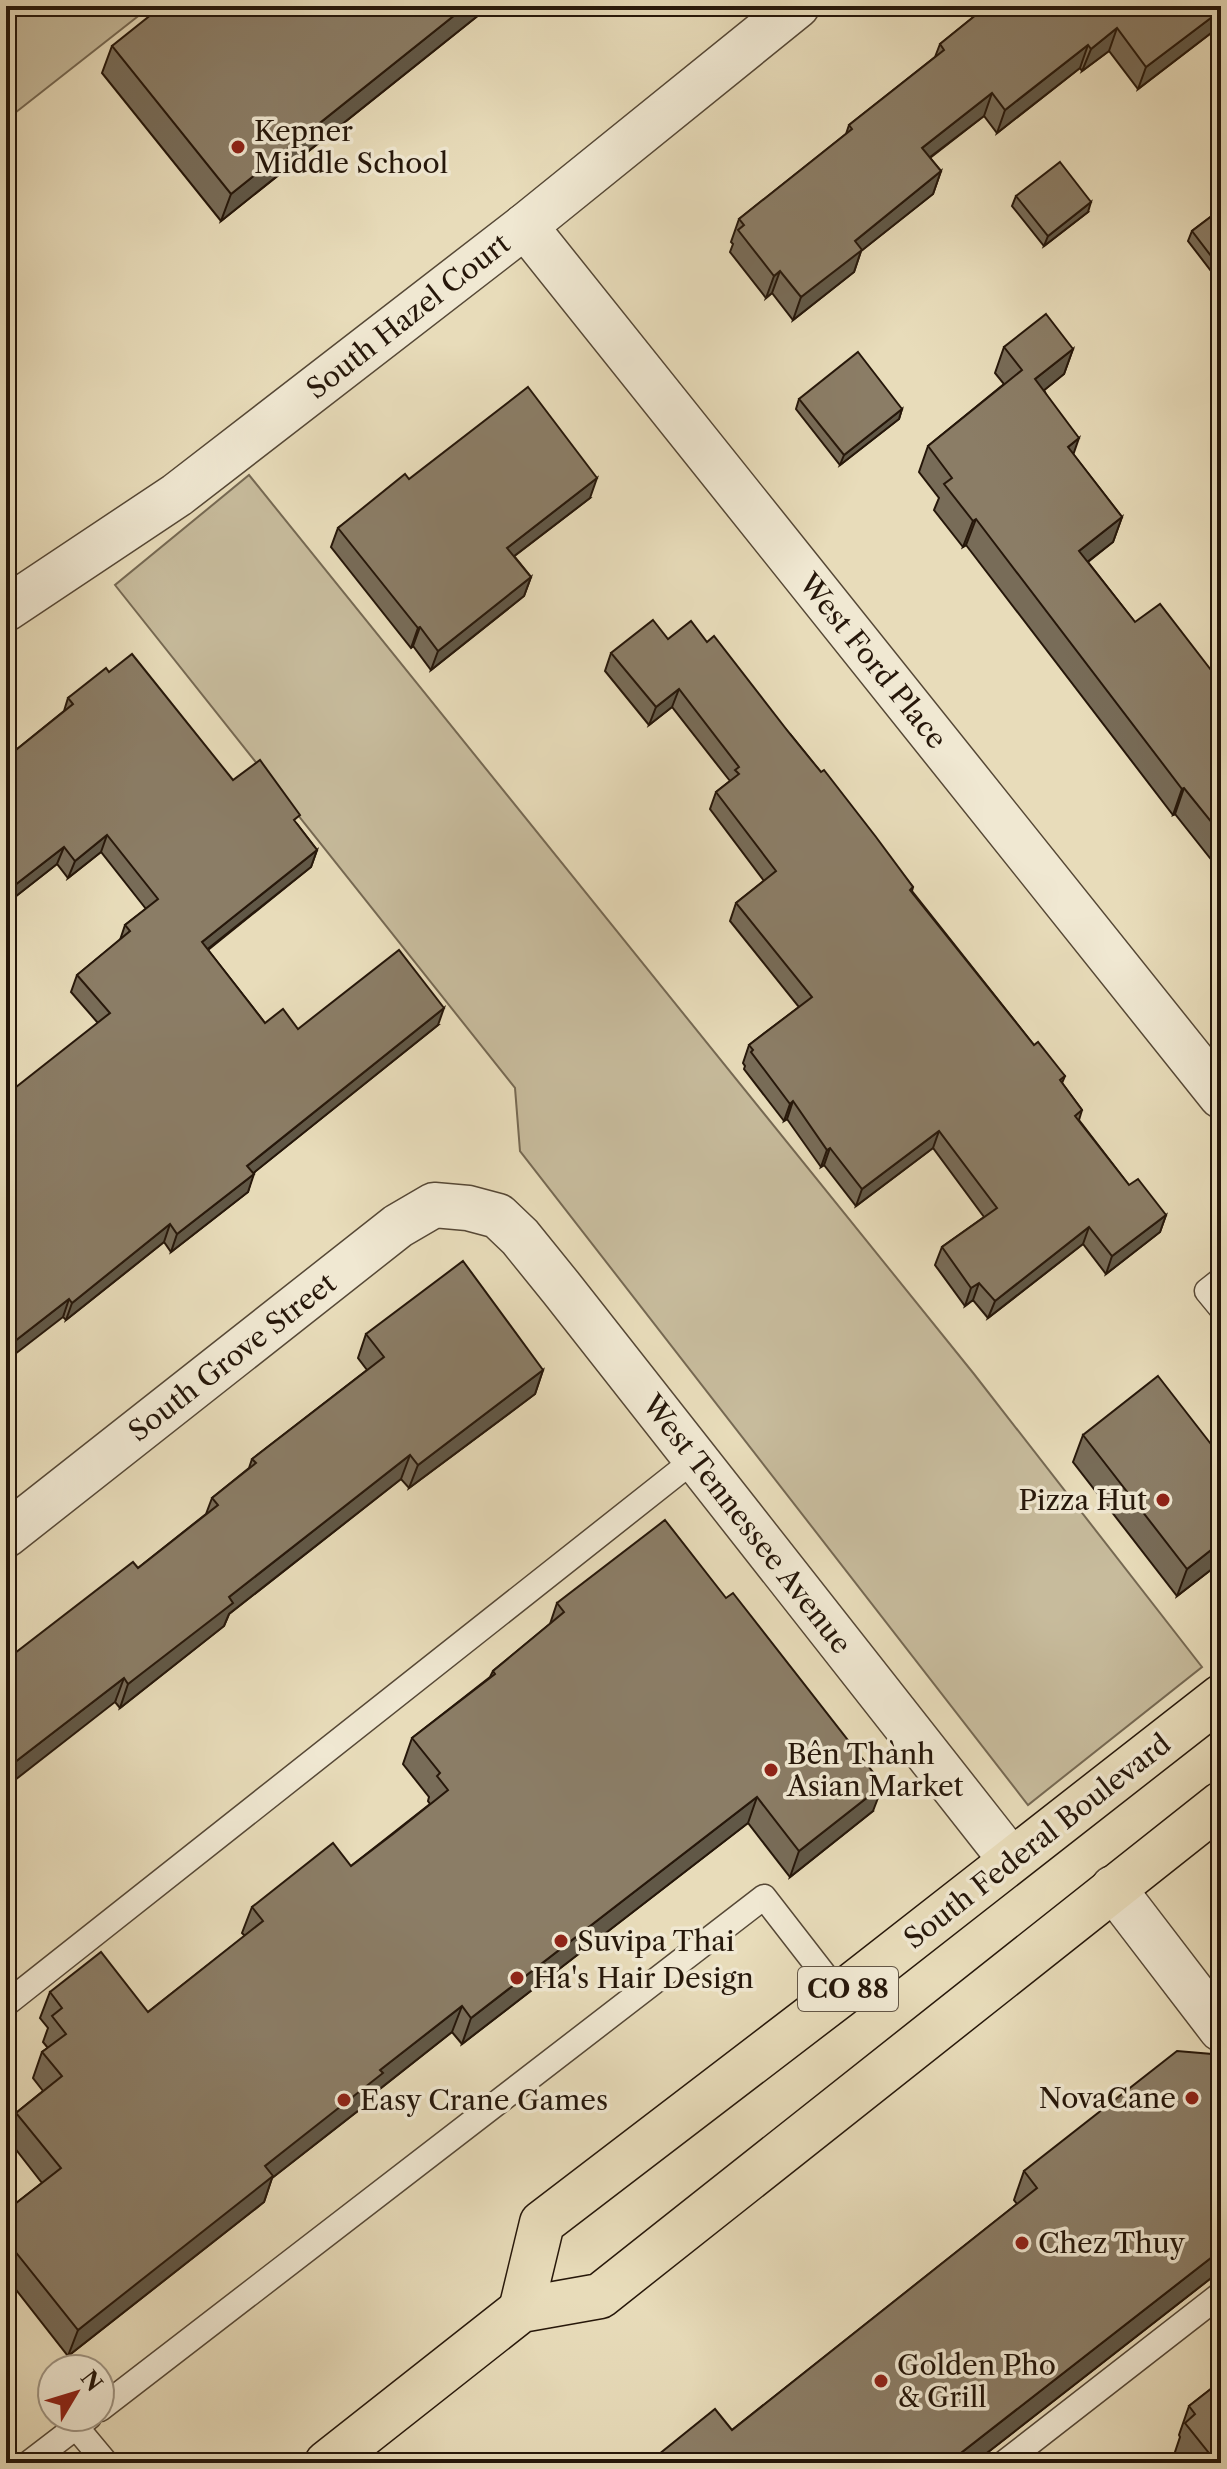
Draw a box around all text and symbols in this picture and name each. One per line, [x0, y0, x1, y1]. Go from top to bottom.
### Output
place label: Kepner Middle School [254, 114, 448, 180]
marker: Kepner Middle School [229, 138, 247, 156]
street label: South Hazel Court [300, 226, 516, 406]
street label: West Ford Place [791, 566, 954, 755]
street label: South Grove Street [122, 1266, 342, 1448]
street label: West Tennessee Avenue [635, 1387, 859, 1660]
place label: Pizza Hut [1019, 1483, 1147, 1517]
marker: Pizza Hut [1154, 1491, 1172, 1509]
street label: South Federal Boulevard [897, 1726, 1177, 1956]
place label: Bên Thành Asian Market [786, 1737, 964, 1803]
marker: Bên Thành Asian Market [762, 1761, 780, 1779]
place label: Suvipa Thai [577, 1924, 735, 1958]
marker: Suvipa Thai [552, 1932, 570, 1950]
place label: Ha's Hair Design [533, 1961, 754, 1995]
road number: CO 88 [798, 1967, 898, 2011]
marker: Ha's Hair Design [508, 1969, 526, 1987]
place label: NovaCane [1039, 2081, 1176, 2115]
place label: Easy Crane Games [360, 2083, 608, 2117]
marker: NovaCane [1183, 2089, 1201, 2107]
marker: Easy Crane Games [335, 2091, 353, 2109]
place label: Chez Thuy [1038, 2226, 1185, 2260]
marker: Chez Thuy [1013, 2234, 1031, 2252]
place label: Golden Pho & Grill [897, 2348, 1056, 2414]
north arrow [36, 2353, 116, 2433]
text: N [75, 2365, 108, 2397]
marker: Golden Pho & Grill [872, 2372, 890, 2390]

